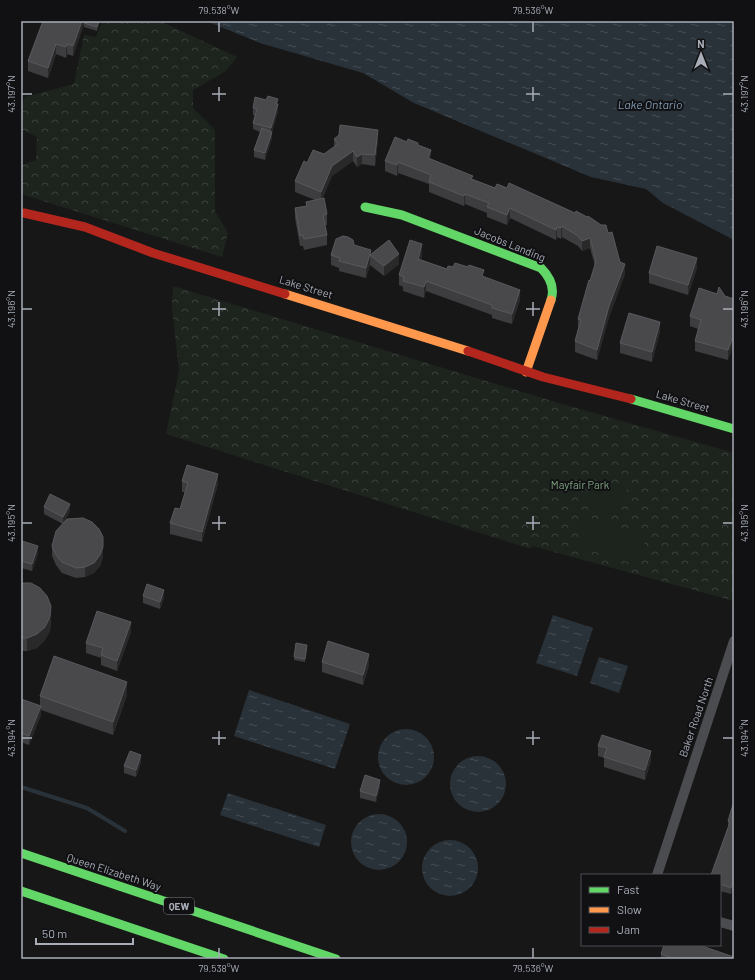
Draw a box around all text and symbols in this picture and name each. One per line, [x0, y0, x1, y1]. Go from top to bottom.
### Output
text: 79.538°W [199, 4, 240, 16]
text: 79.536°W [513, 4, 554, 16]
north arrow [681, 34, 721, 74]
text: N [697, 37, 705, 50]
text: 43.197°N [5, 75, 17, 113]
text: 43.197°N [738, 75, 750, 113]
water label: Lake Ontario [618, 97, 682, 111]
street label: Jacobs Landing [473, 223, 548, 264]
street label: Lake Street [278, 272, 334, 301]
text: 43.196°N [5, 290, 17, 328]
text: 43.196°N [738, 290, 750, 328]
street label: Lake Street [655, 387, 711, 414]
park label: Mayfair Park [551, 478, 610, 491]
text: 43.195°N [5, 504, 17, 542]
text: 43.195°N [738, 504, 750, 542]
street label: Baker Road North [676, 675, 715, 759]
text: 43.194°N [5, 719, 17, 757]
text: 43.194°N [738, 719, 750, 757]
street label: Queen Elizabeth Way [65, 850, 163, 893]
legend [581, 874, 721, 946]
text: Fast [617, 882, 640, 896]
road number: QEW [164, 898, 194, 914]
text: Slow [617, 902, 642, 916]
scale bar [36, 920, 133, 946]
text: Jam [617, 922, 640, 936]
text: 50 m [42, 926, 67, 940]
text: 79.538°W [199, 962, 240, 974]
text: 79.536°W [513, 962, 554, 974]

